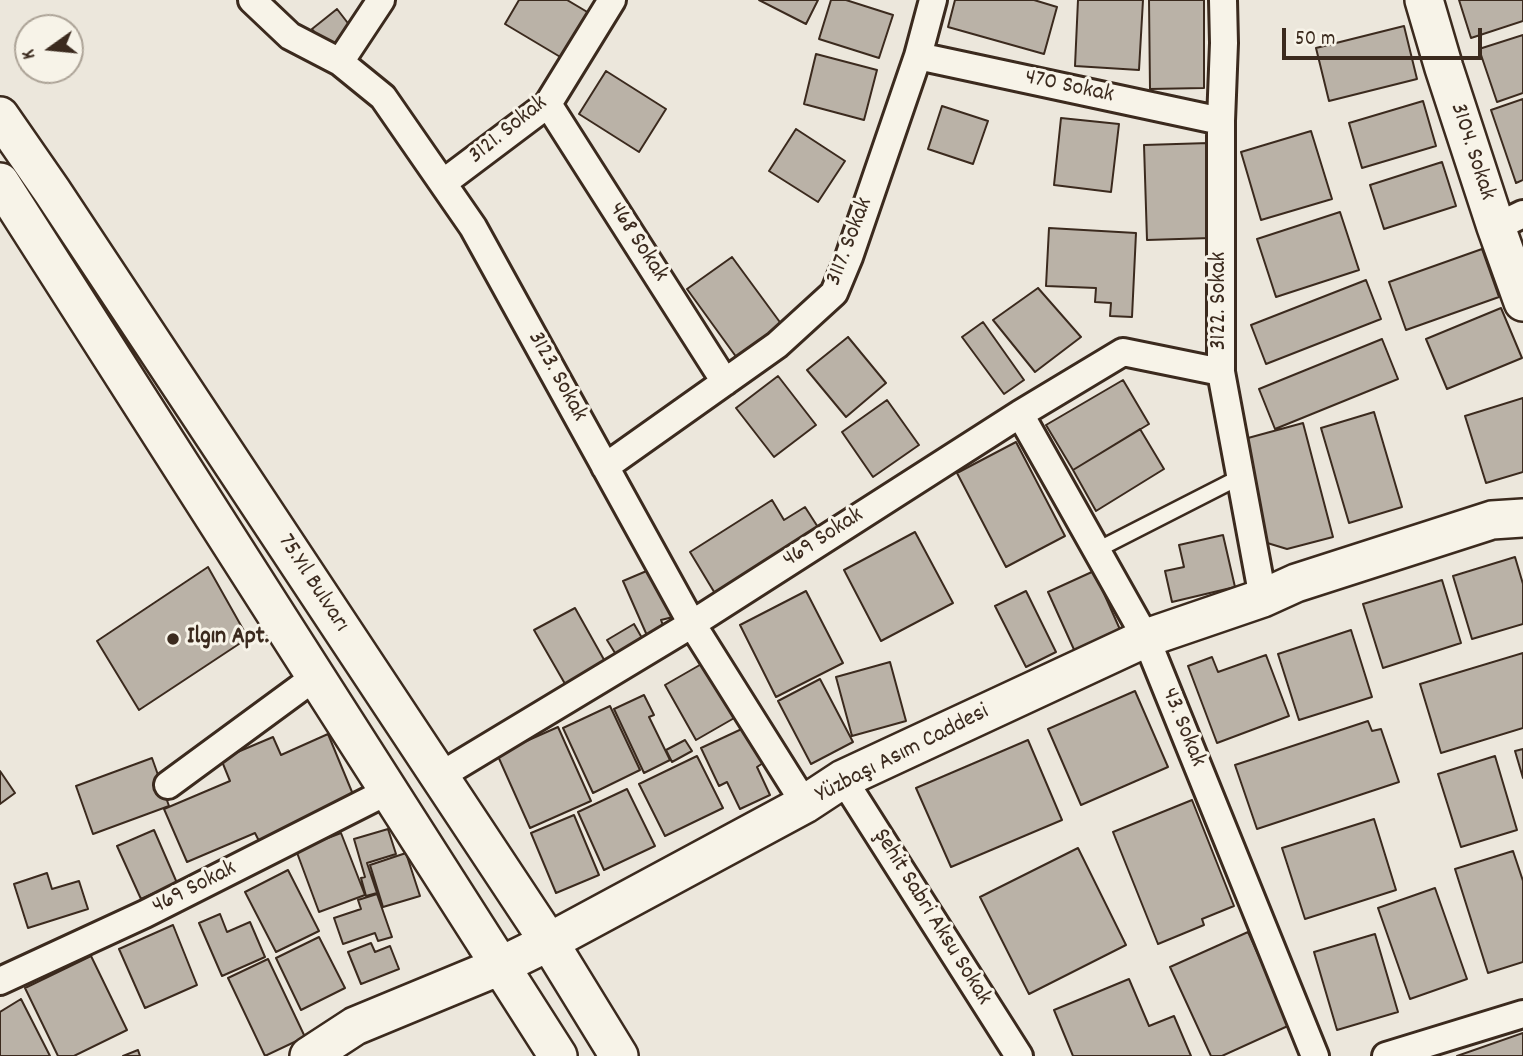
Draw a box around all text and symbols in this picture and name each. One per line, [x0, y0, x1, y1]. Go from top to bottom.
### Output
north arrow [14, 14, 84, 84]
scale bar [1285, 14, 1484, 58]
text: 50 m [1295, 25, 1335, 55]
text: K [16, 46, 44, 62]
street label: 470 Sokak [1022, 65, 1116, 111]
street label: 3121. Sokak [464, 90, 554, 172]
street label: 3104. Sokak [1442, 100, 1500, 204]
street label: 3117. Sokak [821, 194, 881, 290]
street label: 468 Sokak [601, 198, 673, 288]
street label: 3122. Sokak [1207, 252, 1235, 350]
street label: 3123. Sokak [519, 327, 593, 427]
street label: 469 Sokak [778, 502, 870, 576]
street label: 75.Yıl Bulvarı [270, 530, 354, 638]
place label: Ilgın Apt. [187, 625, 269, 653]
marker: Ilgın Apt. [165, 631, 181, 647]
street label: 43. Sokak [1153, 684, 1211, 772]
street label: Yüzbaşı Asım Caddesi [812, 699, 994, 811]
street label: Şehit Sabri Aksu Sokak [865, 825, 997, 1011]
street label: 469 Sokak [148, 856, 242, 922]

